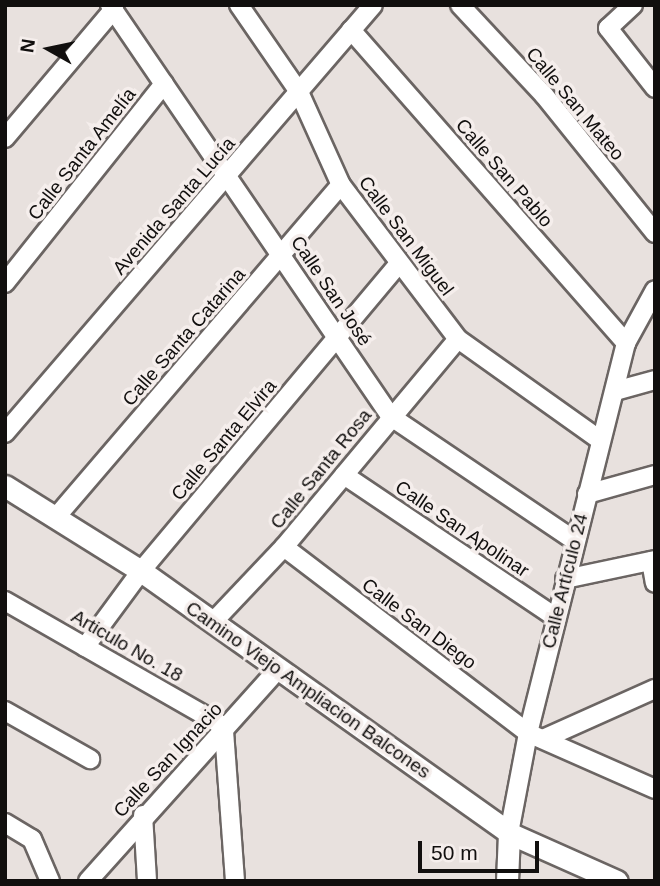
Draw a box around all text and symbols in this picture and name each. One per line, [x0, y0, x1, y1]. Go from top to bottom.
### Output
north arrow [14, 14, 84, 84]
text: N [16, 37, 39, 54]
street label: Calle San Mateo [521, 43, 629, 165]
street label: Calle Santa Amelía [23, 83, 141, 225]
street label: Calle San Pablo [451, 114, 557, 232]
street label: Avenida Santa Lucía [108, 132, 240, 280]
street label: Calle San Miguel [354, 172, 458, 300]
street label: Calle San José [286, 232, 376, 350]
street label: Calle Santa Catarina [118, 263, 250, 411]
street label: Calle Santa Elvira [167, 375, 281, 505]
street label: Calle Santa Rosa [266, 404, 376, 534]
street label: Calle San Apolinar [390, 476, 534, 582]
street label: Calle Artículo 24 [537, 511, 593, 651]
street label: Calle San Diego [357, 574, 481, 674]
street label: Camino Viejo Ampliacion Balcones [181, 596, 435, 784]
street label: Articulo No. 18 [67, 605, 187, 687]
street label: Calle San Ignacio [109, 698, 227, 822]
scale bar [422, 826, 543, 870]
text: 50 m [431, 841, 478, 864]

